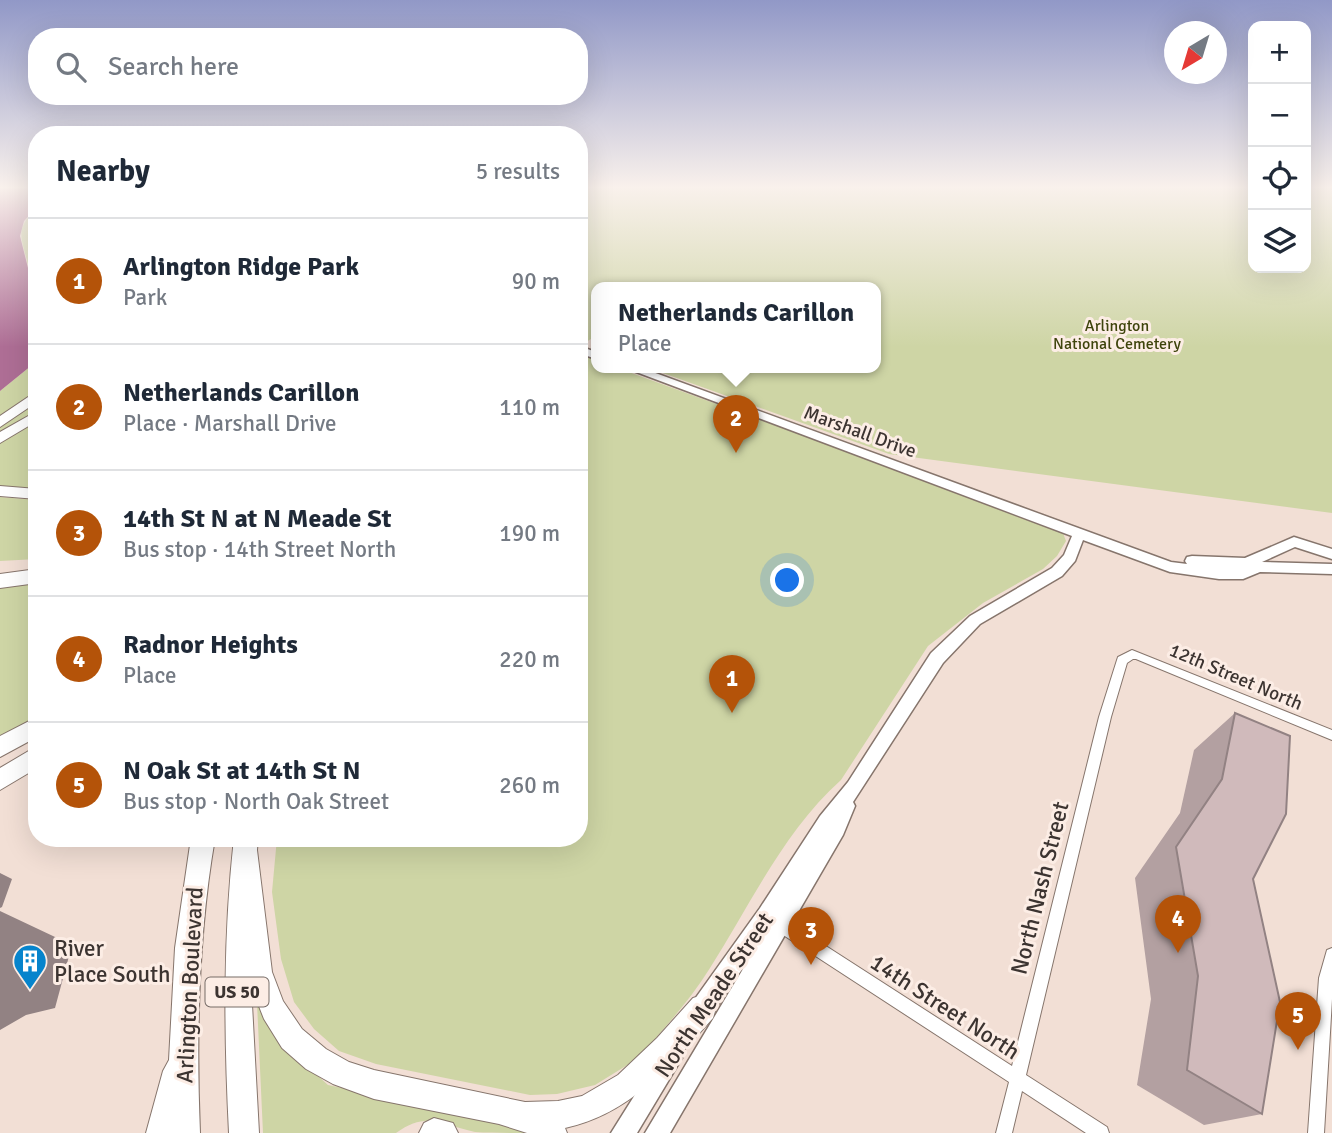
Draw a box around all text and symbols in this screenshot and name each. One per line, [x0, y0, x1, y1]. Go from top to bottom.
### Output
north arrow [1164, 21, 1227, 84]
map controls [1248, 21, 1311, 273]
button: + [1248, 21, 1311, 84]
search box [28, 28, 588, 105]
icon: search [52, 48, 90, 86]
text: Search here [108, 51, 239, 83]
button: − [1248, 84, 1311, 147]
button: locate [1248, 147, 1311, 210]
text: Nearby [56, 153, 150, 190]
text: 5 results [476, 157, 560, 186]
button: layers [1248, 210, 1311, 273]
text: Arlington Ridge Park [123, 251, 359, 283]
text: 1 [73, 267, 85, 296]
text: 90 m [512, 267, 560, 296]
popup [591, 282, 881, 373]
text: Park [123, 283, 167, 312]
text: Netherlands Carillon [618, 297, 854, 329]
park label: Arlington National Cemetery [1053, 316, 1181, 354]
text: Place [618, 329, 671, 358]
text: Netherlands Carillon [123, 377, 359, 409]
text: 2 [73, 393, 85, 422]
text: 110 m [499, 393, 560, 422]
pin: 2 [713, 395, 759, 453]
street label: Marshall Drive [801, 401, 919, 463]
text: Place · Marshall Drive [123, 409, 336, 438]
text: 14th St N at N Meade St [123, 503, 391, 535]
text: 3 [73, 519, 85, 548]
text: 190 m [499, 519, 560, 548]
text: Bus stop · 14th Street North [123, 535, 396, 564]
your location [770, 563, 804, 597]
text: Radnor Heights [123, 629, 298, 661]
street label: 12th Street North [1166, 638, 1306, 716]
text: 4 [73, 645, 85, 674]
text: 220 m [499, 645, 560, 674]
pin: 1 [709, 655, 755, 713]
text: Place [123, 661, 177, 690]
text: N Oak St at 14th St N [123, 755, 361, 787]
text: 5 [73, 771, 85, 800]
text: 260 m [499, 771, 560, 800]
text: Bus stop · North Oak Street [123, 787, 389, 816]
street label: North Nash Street [1005, 799, 1075, 977]
street label: Arlington Boulevard [170, 886, 210, 1084]
pin: 4 [1155, 895, 1201, 953]
street label: North Meade Street [648, 907, 780, 1083]
pin: 3 [788, 907, 834, 965]
place label: River Place South [54, 934, 171, 989]
building icon: River Place South [11, 942, 49, 991]
street label: 14th Street North [865, 948, 1025, 1066]
road number: US 50 [205, 978, 268, 1007]
pin: 5 [1275, 992, 1321, 1050]

